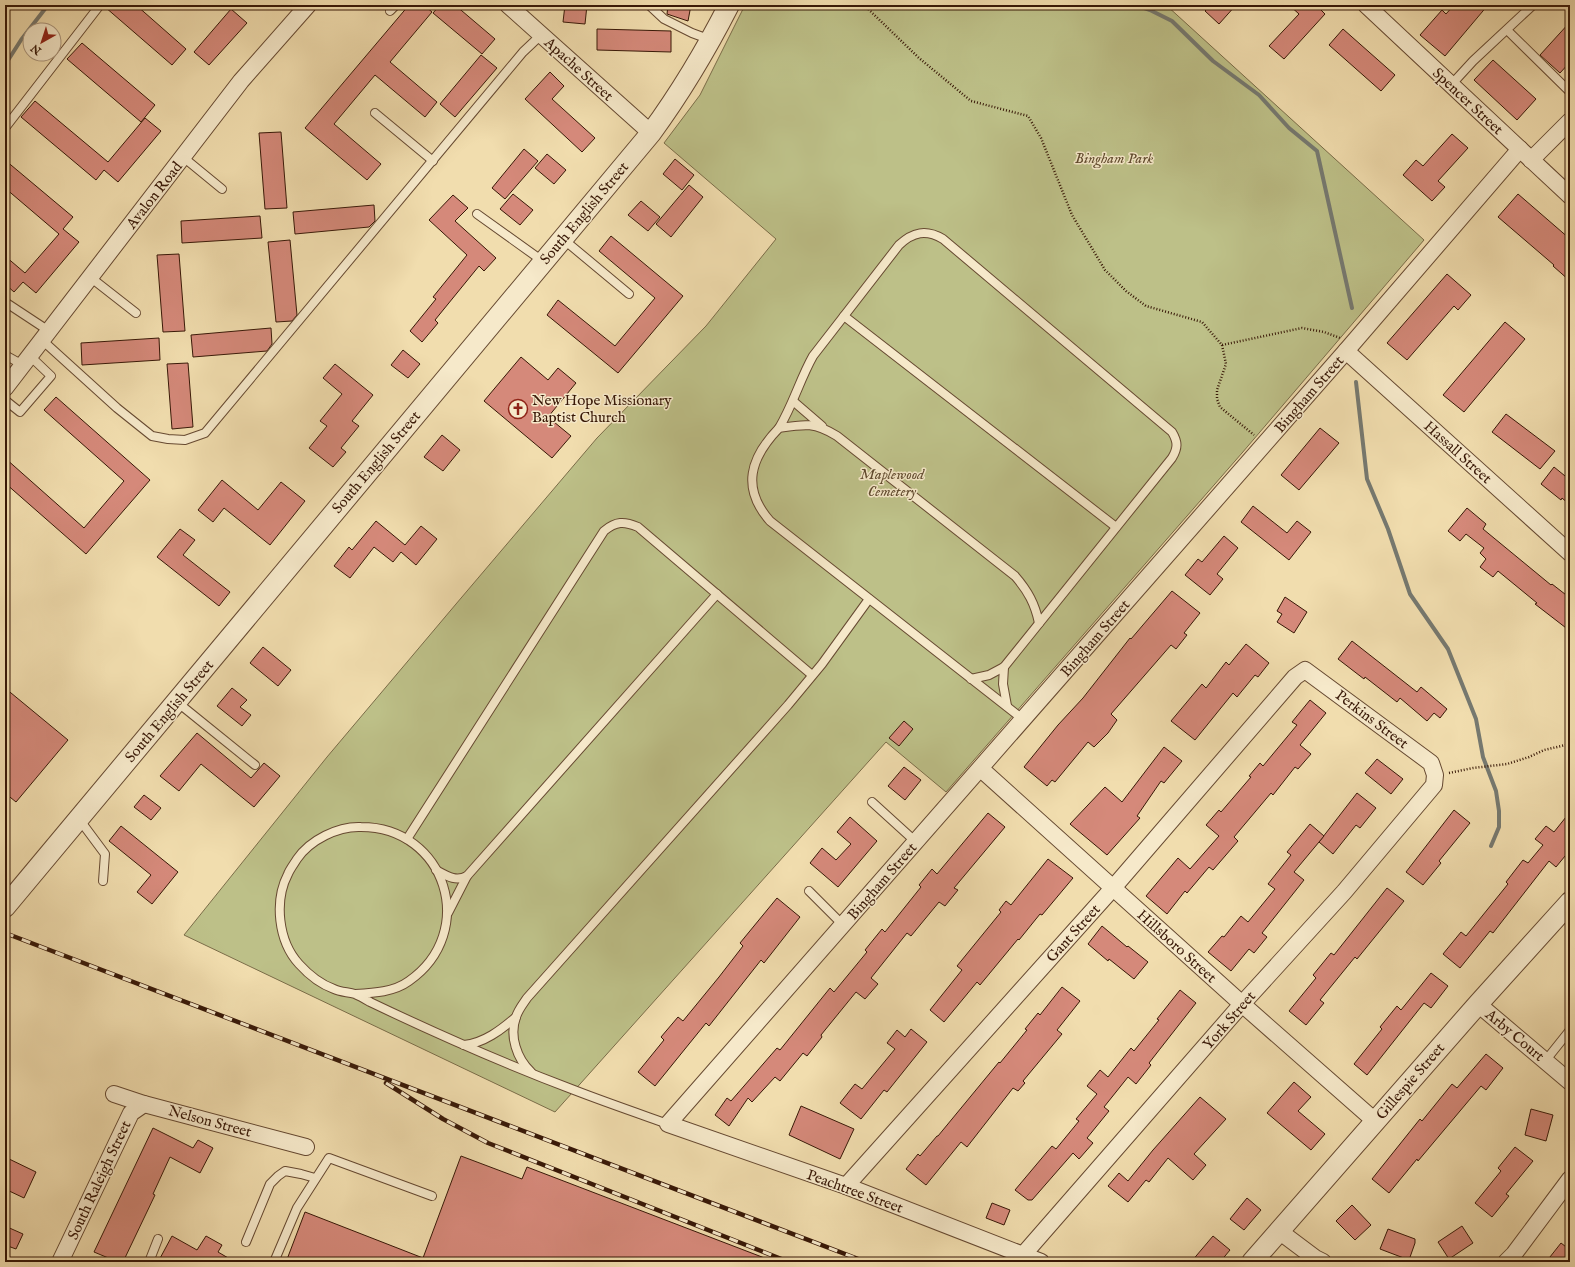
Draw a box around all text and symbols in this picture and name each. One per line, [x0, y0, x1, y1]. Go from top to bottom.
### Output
north arrow [22, 22, 62, 62]
street label: Apache Street [539, 33, 617, 105]
text: N [28, 40, 45, 58]
street label: Spencer Street [1428, 64, 1507, 139]
park label: Bingham Park [1075, 149, 1153, 169]
street label: Avalon Road [122, 157, 187, 234]
street label: South English Street [536, 158, 633, 269]
street label: Bingham Street [1270, 352, 1348, 437]
place label: New Hope Missionary Baptist Church [532, 391, 672, 427]
church icon: New Hope Missionary Baptist Church [507, 398, 529, 420]
street label: South English Street [328, 407, 425, 518]
street label: Hassall Street [1420, 417, 1496, 488]
park label: Maplewood Cemetery [860, 465, 925, 501]
street label: Bingham Street [1056, 596, 1134, 681]
street label: South English Street [121, 656, 218, 767]
street label: Perkins Street [1331, 686, 1412, 753]
street label: Bingham Street [843, 839, 921, 924]
street label: Gant Street [1042, 900, 1105, 966]
street label: Hillsboro Street [1133, 906, 1220, 987]
street label: York Street [1199, 987, 1260, 1053]
street label: Arby Court [1480, 1005, 1548, 1066]
street label: Gillespie Street [1372, 1039, 1449, 1124]
street label: Nelson Street [166, 1101, 254, 1142]
street label: South Raleigh Street [64, 1118, 135, 1243]
street label: Peachtree Street [804, 1165, 906, 1218]

